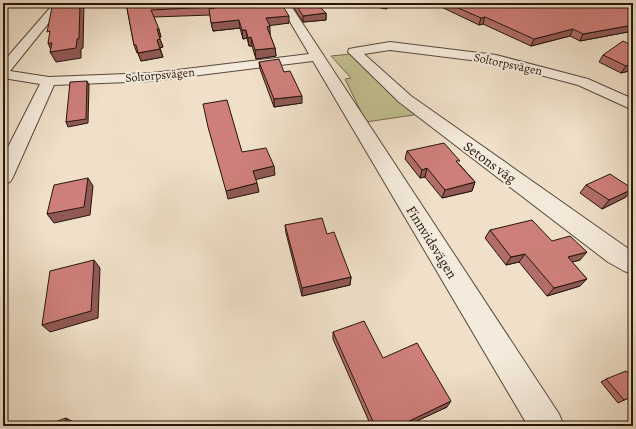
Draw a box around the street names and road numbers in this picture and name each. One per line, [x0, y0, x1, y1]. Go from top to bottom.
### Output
street label: Soltorpsvägen [472, 49, 544, 79]
street label: Soltorpsvägen [125, 64, 196, 86]
street label: Setons väg [460, 137, 520, 188]
street label: Finnvidsvägen [402, 202, 462, 283]

